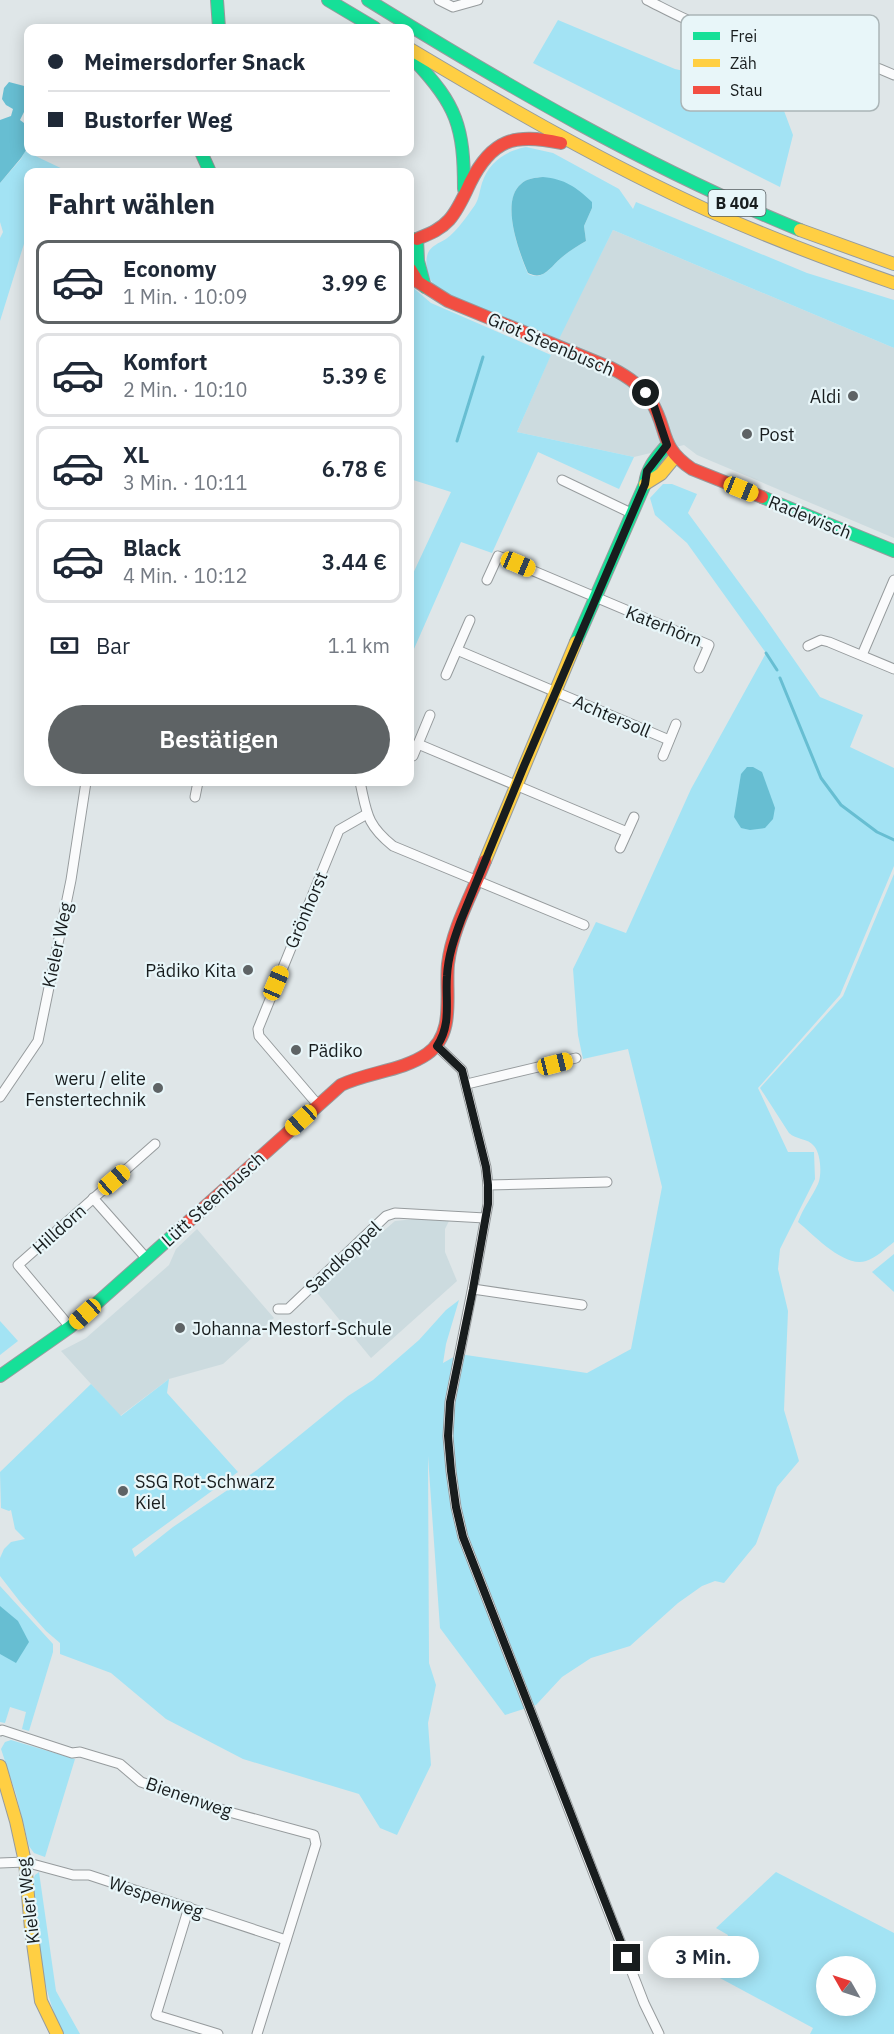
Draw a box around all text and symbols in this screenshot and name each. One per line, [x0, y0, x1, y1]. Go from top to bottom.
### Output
legend [681, 15, 879, 111]
text: Frei [730, 26, 757, 46]
text: Meimersdorfer Snack [84, 47, 305, 76]
text: Zäh [730, 53, 757, 73]
text: Stau [730, 80, 763, 100]
text: Bustorfer Weg [84, 105, 232, 134]
text: Fahrt wählen [48, 186, 215, 221]
road number: B 404 [708, 190, 766, 216]
text: Economy [123, 254, 217, 283]
icon: car [51, 255, 105, 309]
text: 3.99 € [322, 268, 387, 297]
text: 1 Min. · 10:09 [123, 283, 248, 310]
street label: Grot Steenbusch [484, 307, 618, 381]
text: Komfort [123, 347, 208, 376]
icon: car [51, 348, 105, 402]
text: 5.39 € [322, 361, 387, 390]
text: 2 Min. · 10:10 [123, 376, 248, 403]
route start [632, 379, 659, 406]
place label: Aldi [810, 385, 841, 408]
marker: Aldi [846, 389, 860, 403]
place label: Post [759, 423, 795, 446]
marker: Post [740, 427, 754, 441]
text: XL [123, 440, 149, 469]
icon: car [51, 441, 105, 495]
text: 6.78 € [322, 454, 387, 483]
text: 3 Min. · 10:11 [123, 469, 248, 496]
car [721, 474, 761, 504]
street label: Radewisch [765, 490, 855, 544]
text: Black [123, 533, 181, 562]
icon: car [51, 534, 105, 588]
text: 3.44 € [322, 547, 387, 576]
car [498, 549, 538, 579]
text: 4 Min. · 10:12 [123, 562, 248, 589]
street label: Katerhörn [622, 600, 706, 652]
icon: cash [48, 629, 81, 662]
text: Bar [96, 631, 130, 660]
text: 1.1 km [328, 632, 390, 659]
street label: Achtersoll [570, 689, 654, 743]
button: Bestätigen [48, 705, 390, 774]
street label: Grönhorst [280, 868, 332, 952]
street label: Kieler Weg [37, 900, 77, 990]
place label: Pädiko Kita [145, 959, 236, 982]
marker: Pädiko Kita [241, 963, 255, 977]
car [261, 963, 291, 1003]
place label: Pädiko [308, 1039, 363, 1062]
marker: Pädiko [289, 1043, 303, 1057]
car [535, 1051, 575, 1077]
place label: weru / elite Fenstertechnik [25, 1067, 147, 1111]
marker: weru / elite Fenstertechnik [151, 1081, 165, 1095]
car [282, 1101, 320, 1139]
street label: Lütt Steenbusch [157, 1147, 269, 1251]
car [95, 1161, 133, 1199]
street label: Hilldorn [27, 1199, 91, 1259]
street label: Sandkoppel [300, 1216, 386, 1298]
car [66, 1295, 104, 1333]
place label: Johanna-Mestorf-Schule [192, 1317, 392, 1340]
marker: Johanna-Mestorf-Schule [173, 1321, 187, 1335]
place label: SSG Rot-Schwarz Kiel [135, 1470, 274, 1514]
marker: SSG Rot-Schwarz Kiel [116, 1484, 130, 1498]
street label: Bienenweg [143, 1772, 236, 1823]
street label: Kieler Weg [11, 1856, 45, 1945]
street label: Wespenweg [106, 1871, 207, 1923]
callout: 3 Min. [648, 1937, 759, 1979]
text: 3 Min. [675, 1943, 732, 1970]
route end [613, 1944, 640, 1971]
north arrow [816, 1956, 876, 2016]
map controls [816, 1956, 876, 2016]

